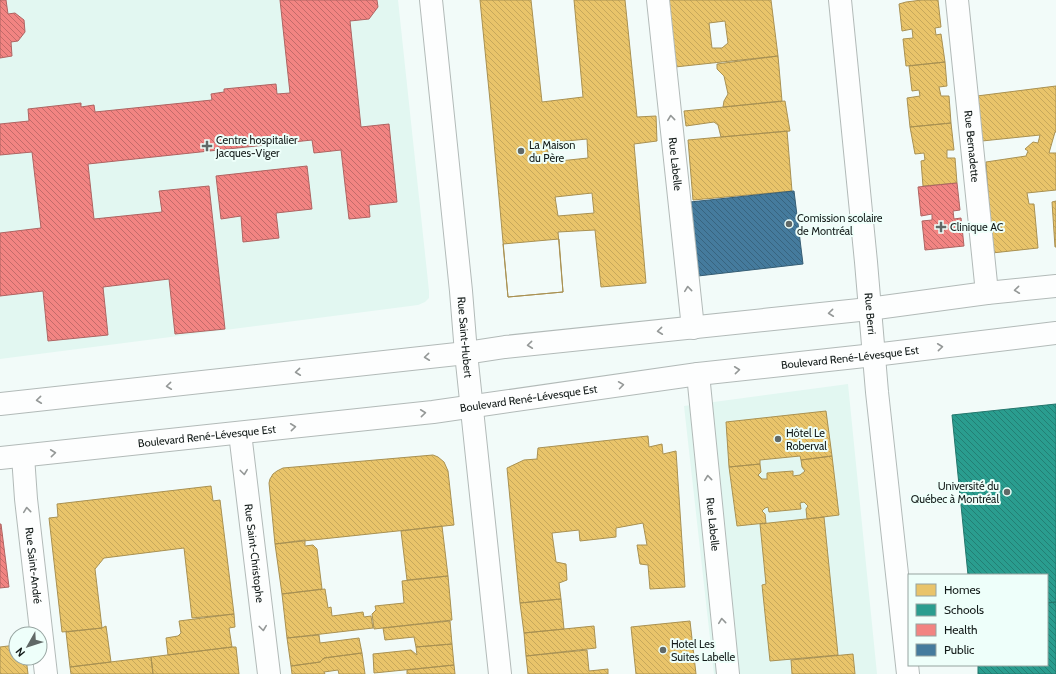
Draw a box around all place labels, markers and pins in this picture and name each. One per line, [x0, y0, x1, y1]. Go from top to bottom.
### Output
place label: Centre hospitalier Jacques-Viger [215, 133, 298, 160]
place label: La Maison du Père [529, 138, 576, 165]
marker: Centre hospitalier Jacques-Viger [201, 140, 213, 152]
marker: La Maison du Père [516, 146, 526, 156]
place label: Comission scolaire de Montréal [797, 211, 883, 238]
marker: Comission scolaire de Montréal [784, 219, 794, 229]
place label: Clinique AC [950, 220, 1004, 234]
marker: Clinique AC [935, 221, 947, 233]
place label: Hôtel Le Roberval [786, 426, 827, 453]
marker: Hôtel Le Roberval [773, 434, 783, 444]
place label: Université du Québec à Montréal [911, 479, 999, 506]
marker: Université du Québec à Montréal [1002, 487, 1012, 497]
place label: Hotel Les Suites Labelle [671, 637, 735, 664]
marker: Hotel Les Suites Labelle [658, 645, 668, 655]

